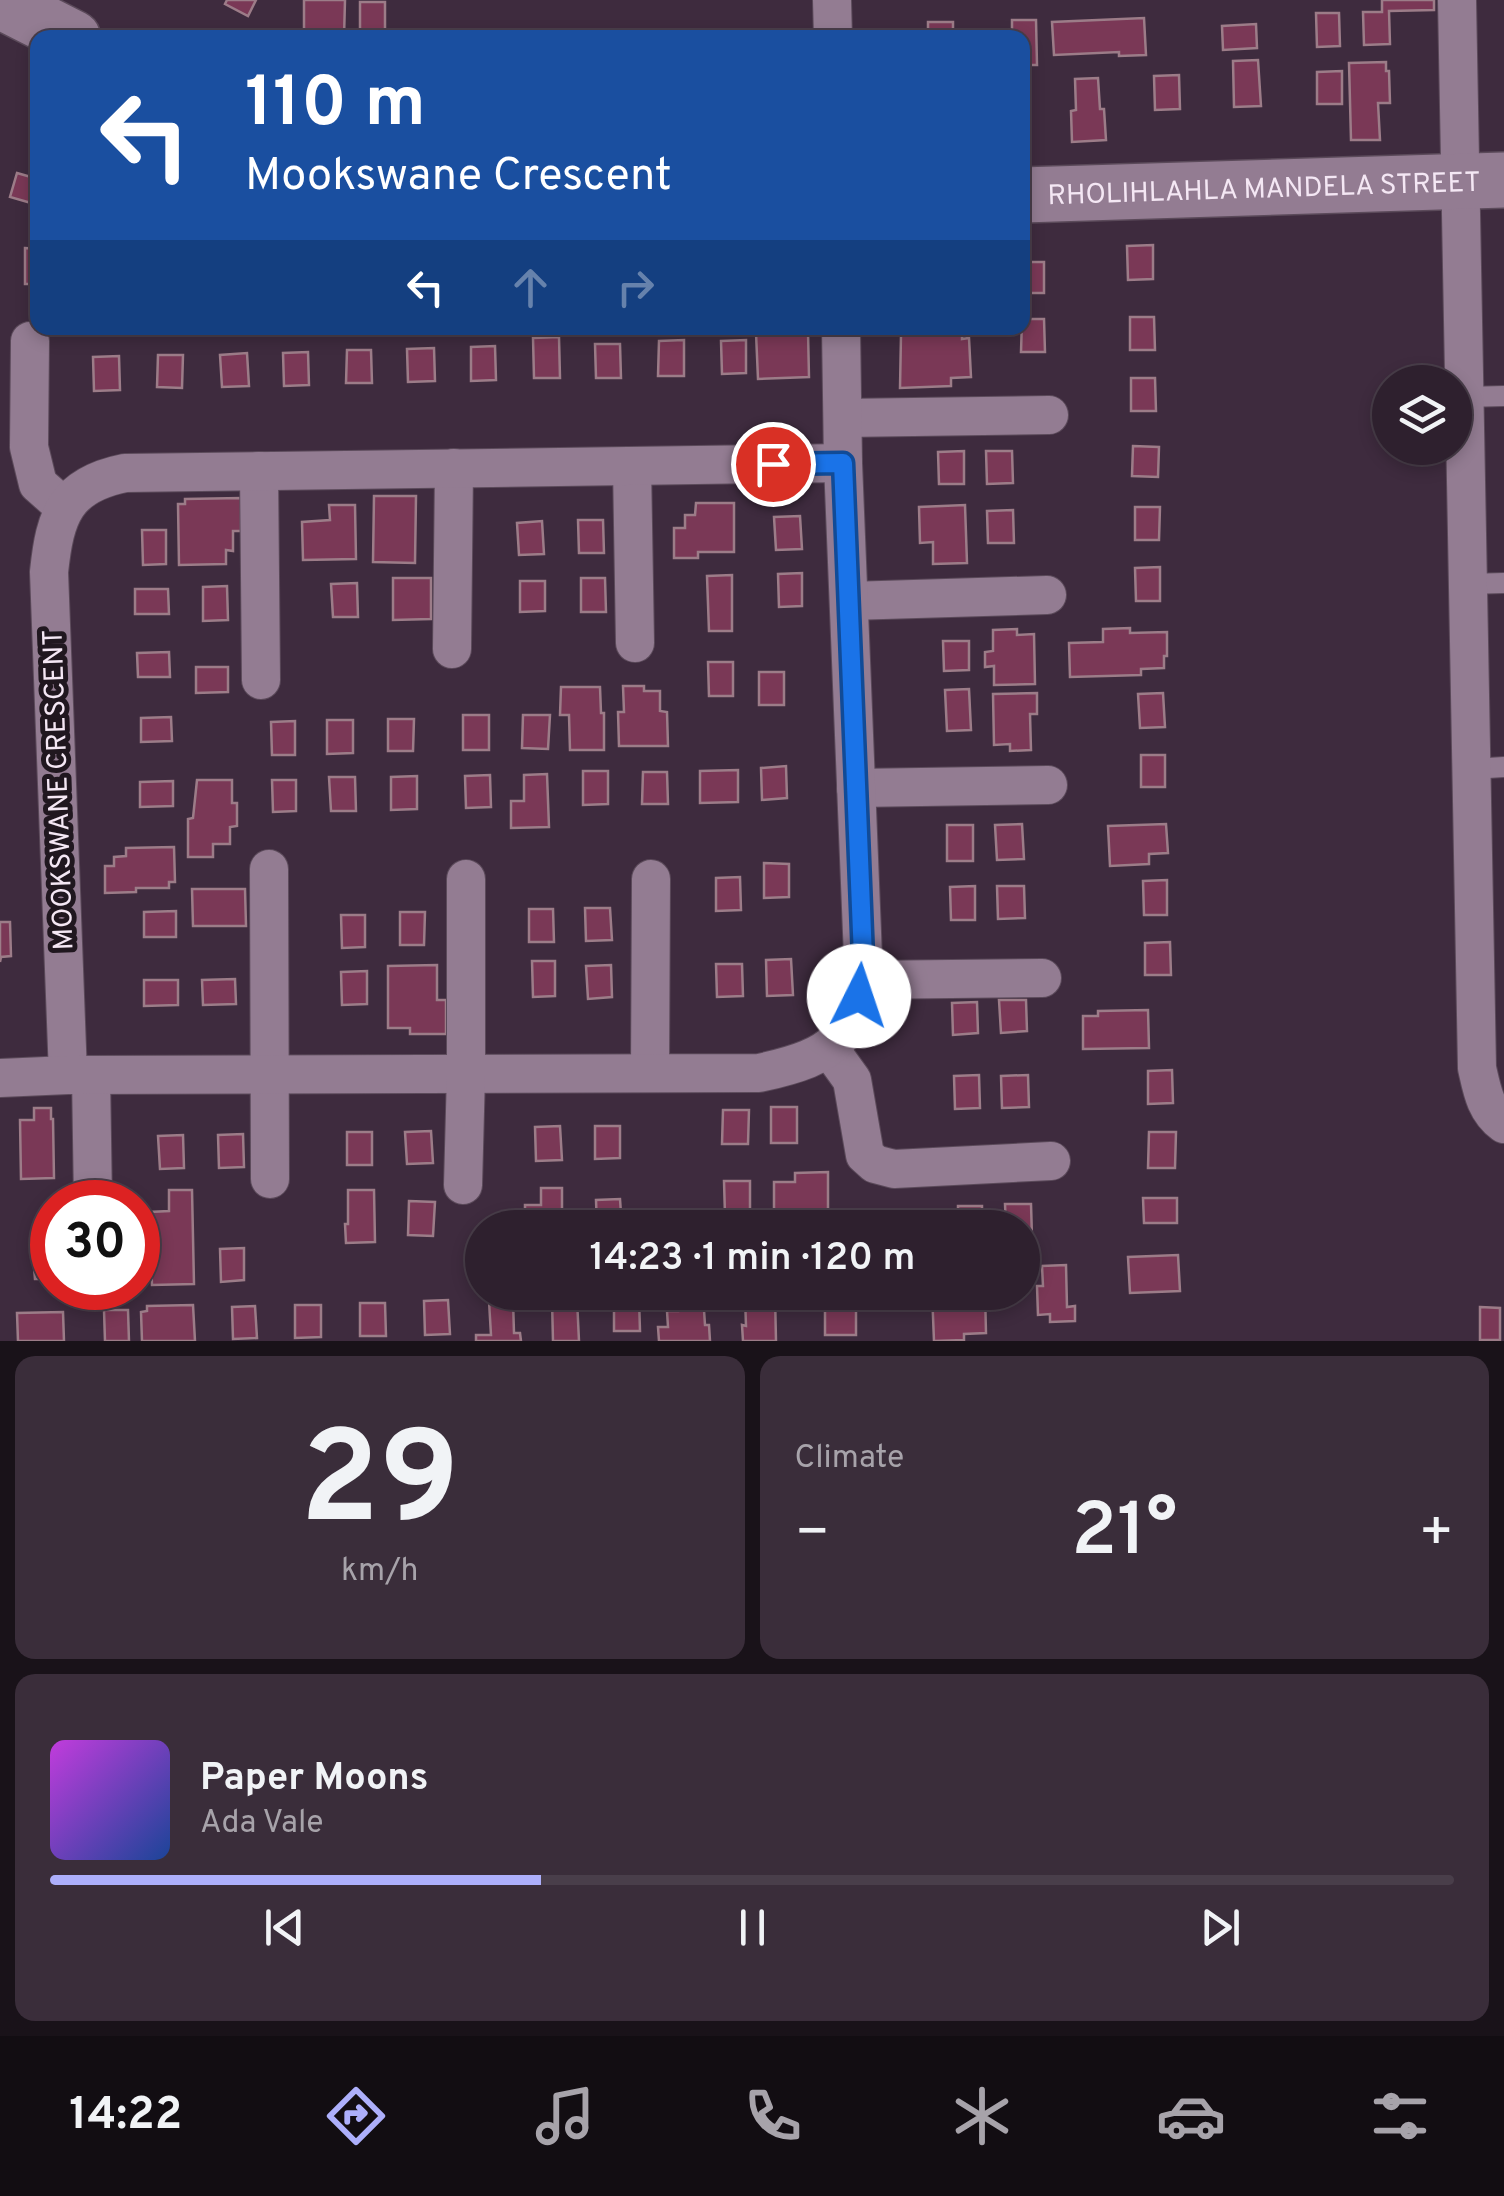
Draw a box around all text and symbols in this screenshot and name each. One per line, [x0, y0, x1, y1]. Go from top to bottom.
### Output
text: 110 m [245, 62, 426, 151]
icon: left [80, 70, 210, 200]
text: Mookswane Crescent [245, 149, 672, 206]
street label: RHOLIHLAHLA MANDELA STREET [1047, 166, 1481, 215]
icon: left [398, 260, 453, 315]
icon: ahead [503, 260, 558, 315]
icon: right [608, 260, 663, 315]
map controls [1372, 365, 1472, 465]
button: layers [1372, 365, 1472, 465]
pin [731, 422, 816, 507]
icon: arrive [746, 437, 801, 492]
street label: MOOKSWANE CRESCENT [36, 629, 84, 951]
position arrow [807, 944, 911, 1048]
speed limit sign: 30 [30, 1180, 160, 1310]
text: 14:23 · 1 min · 120 m [590, 1235, 915, 1284]
text: 29 [300, 1404, 459, 1569]
text: Climate [795, 1439, 904, 1479]
text: 21° [1071, 1487, 1177, 1582]
text: − [795, 1500, 830, 1570]
text: + [1419, 1500, 1454, 1570]
text: km/h [341, 1552, 419, 1592]
text: Paper Moons [200, 1755, 429, 1804]
text: Ada Vale [200, 1804, 324, 1844]
icon: previous [257, 1900, 312, 1955]
icon: pause [725, 1900, 780, 1955]
icon: next [1193, 1900, 1248, 1955]
icon: directions [321, 2081, 391, 2151]
icon: music [530, 2081, 600, 2151]
icon: phone [738, 2081, 808, 2151]
icon: climate [947, 2081, 1017, 2151]
icon: car [1156, 2081, 1226, 2151]
icon: filters [1365, 2081, 1435, 2151]
text: 14:22 [69, 2088, 182, 2145]

